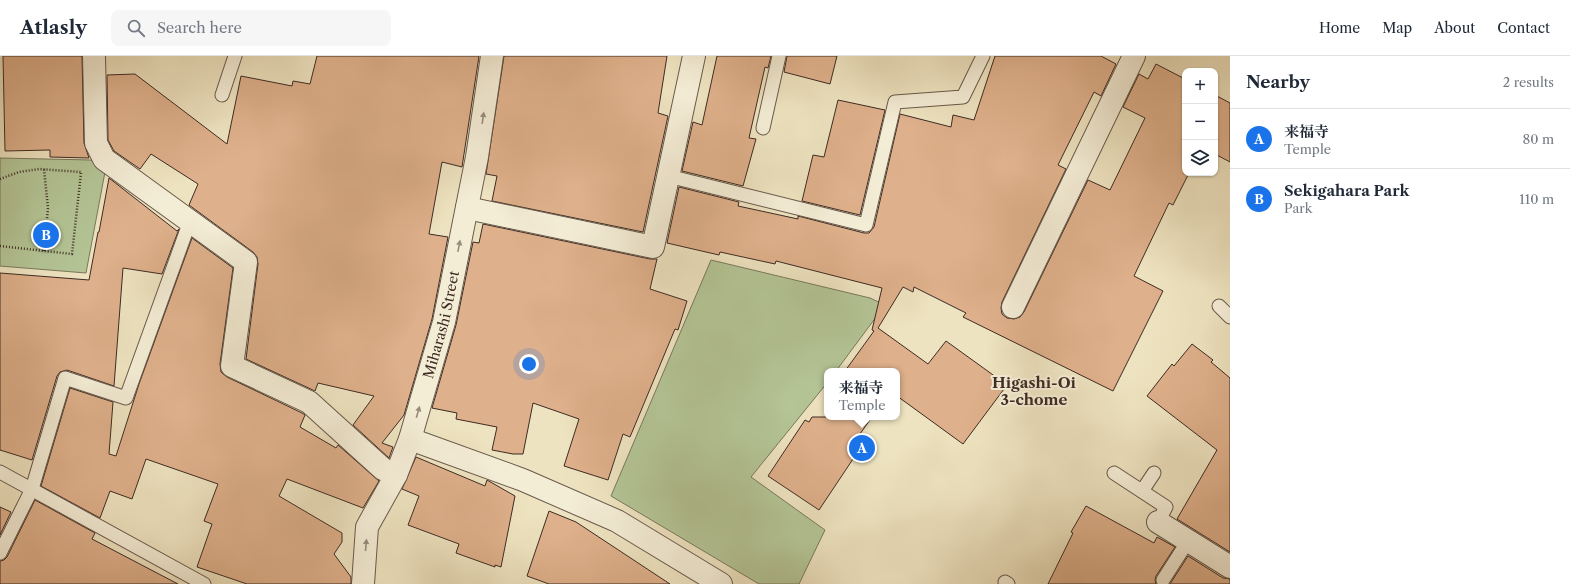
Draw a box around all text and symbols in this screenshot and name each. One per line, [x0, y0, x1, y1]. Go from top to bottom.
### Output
search box [111, 10, 391, 46]
text: Atlasly [20, 16, 87, 39]
icon: search [125, 17, 147, 39]
text: Search here [157, 18, 242, 37]
text: Home [1319, 19, 1360, 37]
text: Map [1382, 19, 1412, 37]
text: About [1434, 19, 1475, 37]
text: Contact [1497, 19, 1550, 37]
map controls [1182, 68, 1218, 176]
button: + [1182, 68, 1218, 104]
text: Nearby [1246, 72, 1310, 92]
text: 2 results [1503, 74, 1554, 90]
button: − [1182, 104, 1218, 140]
one-way arrow [480, 112, 486, 124]
text: 来福寺 [1284, 122, 1329, 141]
text: A [1254, 131, 1264, 147]
text: 80 m [1522, 131, 1554, 147]
button: layers [1182, 140, 1218, 176]
text: Temple [1284, 141, 1331, 157]
text: Sekigahara Park [1284, 181, 1409, 200]
text: B [1254, 191, 1264, 207]
text: 110 m [1519, 191, 1554, 207]
text: Park [1284, 200, 1312, 216]
pin: B [33, 220, 59, 250]
one-way arrow [457, 239, 463, 252]
street label: Miharashi Street [419, 269, 463, 381]
your location [519, 354, 539, 374]
popup [824, 368, 900, 420]
district label: Higashi-Oi 3-chome [992, 373, 1077, 409]
text: 来福寺 [838, 378, 884, 397]
text: Temple [838, 397, 886, 413]
one-way arrow [415, 406, 421, 418]
pin: A [849, 433, 875, 463]
one-way arrow [363, 539, 369, 551]

